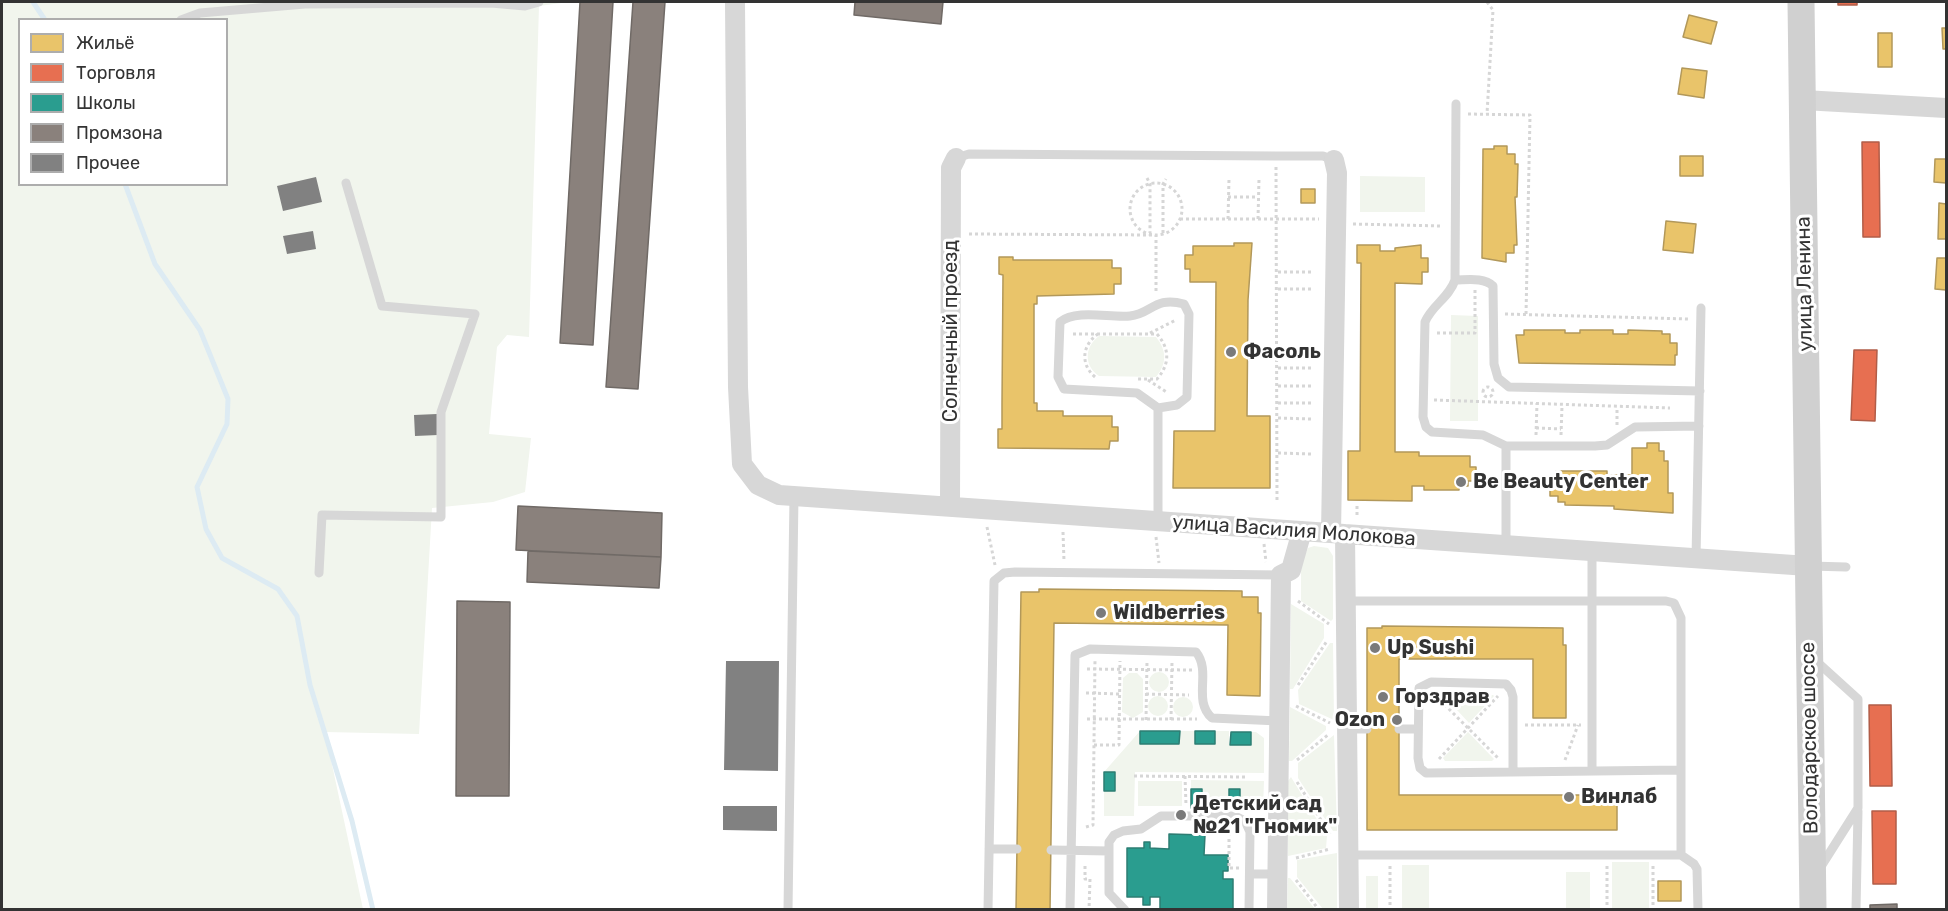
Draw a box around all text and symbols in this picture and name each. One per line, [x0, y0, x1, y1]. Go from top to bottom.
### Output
legend [18, 18, 228, 186]
text: Жильё [76, 32, 134, 54]
text: Торговля [76, 62, 156, 84]
text: Школы [76, 92, 136, 114]
text: Промзона [76, 122, 163, 144]
text: Прочее [76, 152, 140, 174]
street label: улица Ленина [1792, 216, 1818, 352]
street label: Солнечный проезд [939, 240, 963, 422]
place label: Фасоль [1243, 340, 1321, 364]
marker: Фасоль [1224, 345, 1238, 359]
place label: Be Beauty Center [1473, 470, 1648, 494]
marker: Be Beauty Center [1454, 475, 1468, 489]
street label: улица Василия Молокова [1172, 511, 1416, 551]
place label: Wildberries [1113, 601, 1225, 625]
marker: Wildberries [1094, 606, 1108, 620]
place label: Up Sushi [1387, 636, 1474, 660]
marker: Up Sushi [1368, 641, 1382, 655]
street label: Володарское шоссе [1796, 642, 1824, 834]
place label: Горздрав [1395, 685, 1490, 709]
marker: Горздрав [1376, 690, 1390, 704]
place label: Ozon [1335, 708, 1385, 732]
marker: Ozon [1390, 713, 1404, 727]
place label: Винлаб [1581, 785, 1657, 809]
marker: Винлаб [1562, 790, 1576, 804]
place label: Детский сад №21 "Гномик" [1193, 792, 1337, 839]
marker: Детский сад №21 "Гномик" [1174, 808, 1188, 822]

